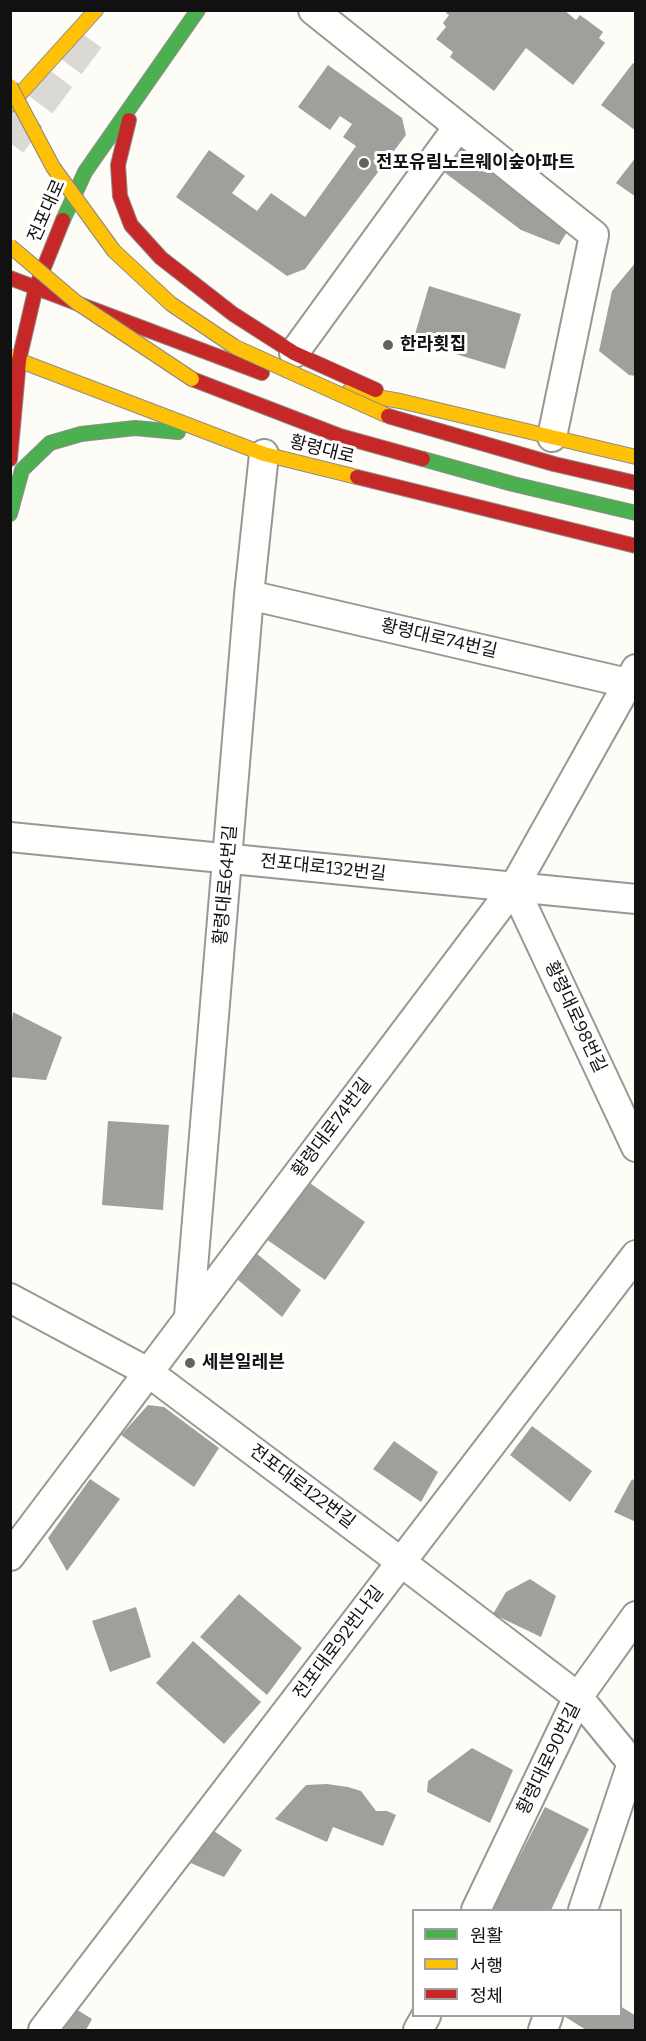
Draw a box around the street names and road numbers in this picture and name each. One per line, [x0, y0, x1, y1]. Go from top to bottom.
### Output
street label: 전포대로 [24, 176, 70, 246]
street label: 황령대로 [287, 432, 357, 468]
street label: 황령대로74번길 [379, 615, 499, 663]
street label: 황령대로64번길 [210, 824, 242, 946]
street label: 전포대로132번길 [259, 851, 387, 885]
street label: 황령대로98번길 [540, 958, 610, 1076]
street label: 황령대로74번길 [288, 1074, 376, 1182]
street label: 전포대로122번길 [245, 1440, 359, 1534]
street label: 전포대로92번나길 [289, 1582, 389, 1704]
street label: 황령대로90번길 [513, 1700, 585, 1818]

